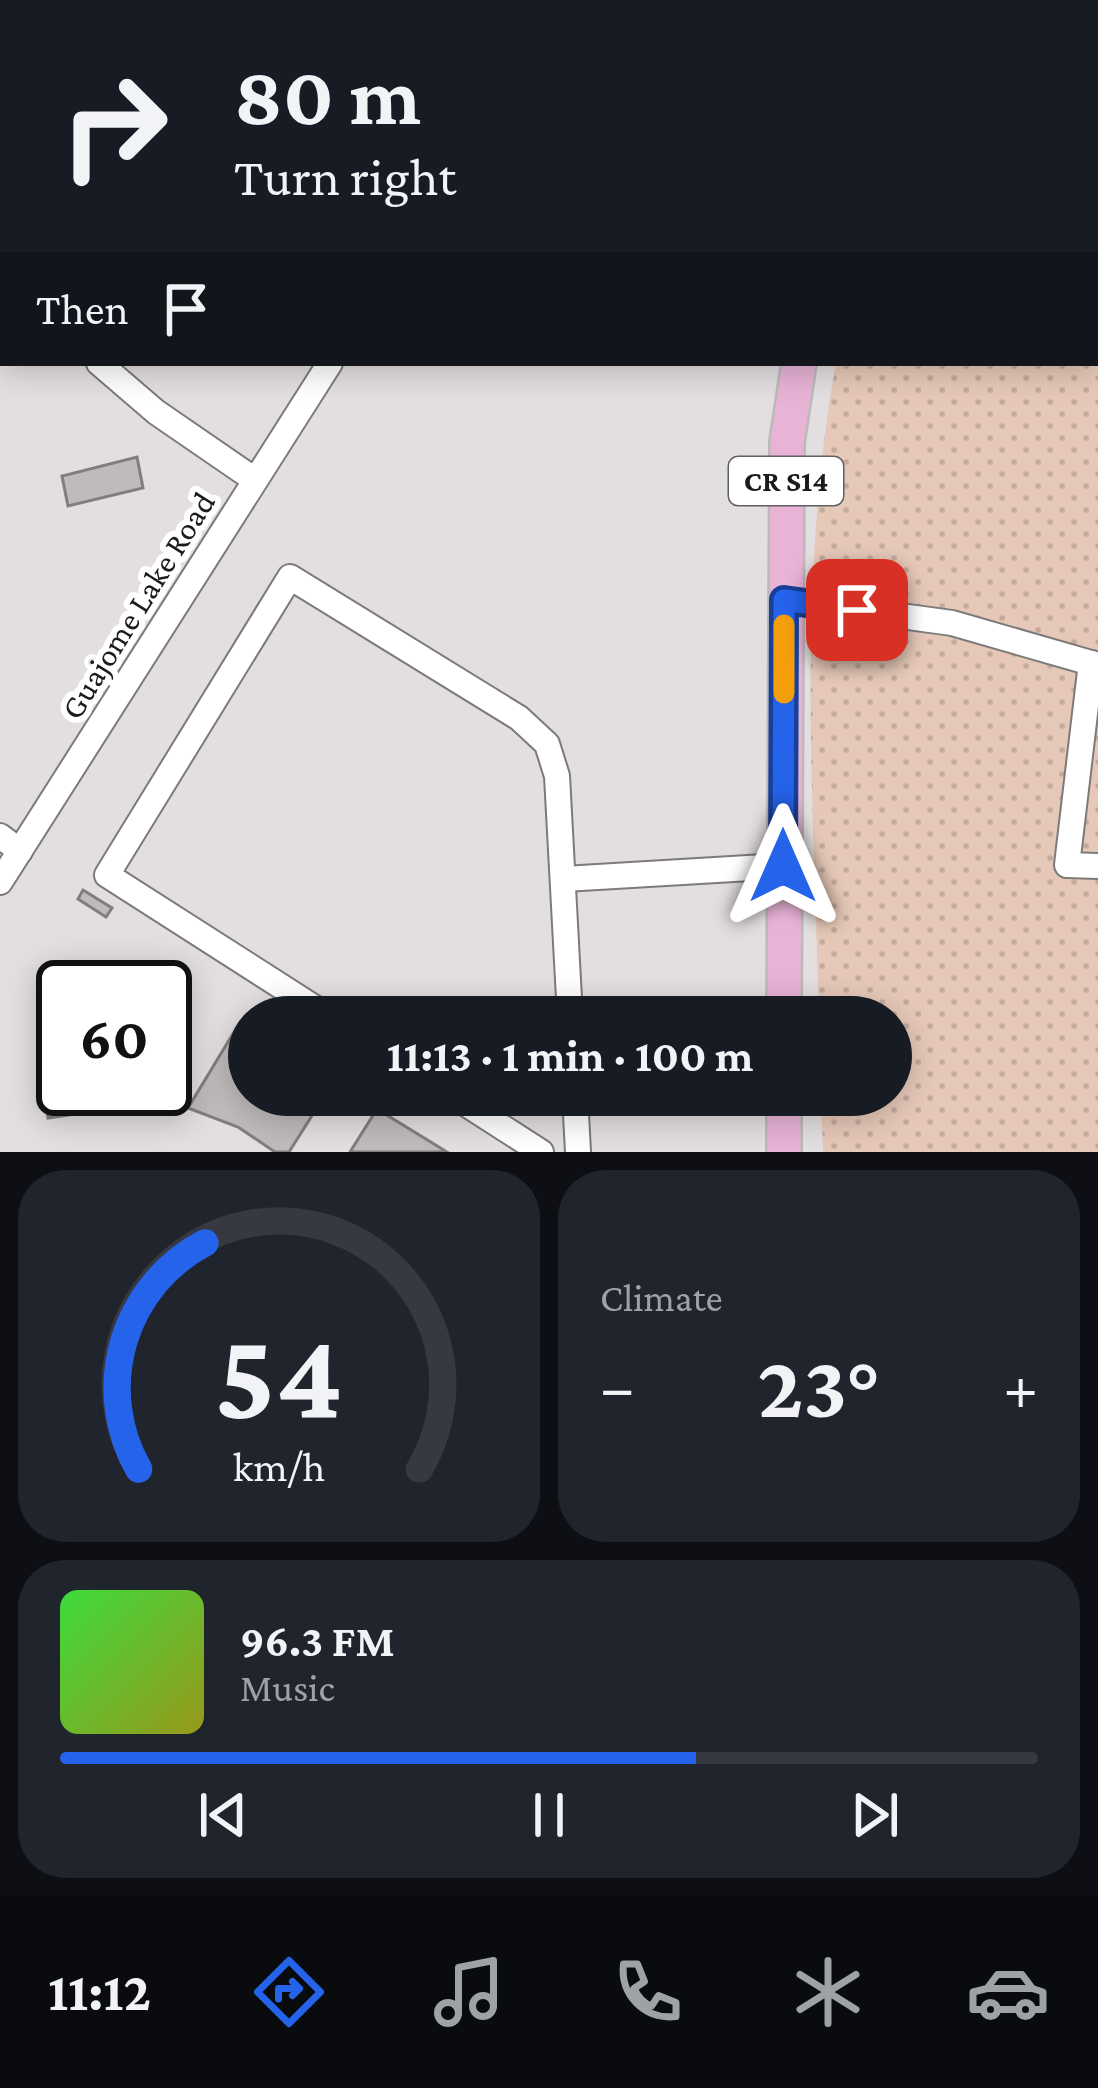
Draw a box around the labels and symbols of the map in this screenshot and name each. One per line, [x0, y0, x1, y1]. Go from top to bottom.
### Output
road number: CR S14 [729, 457, 843, 505]
street label: Guajome Lake Road [53, 485, 222, 725]
pin [806, 559, 908, 661]
position arrow [720, 803, 846, 929]
speed limit sign: 60 [36, 960, 192, 1116]

